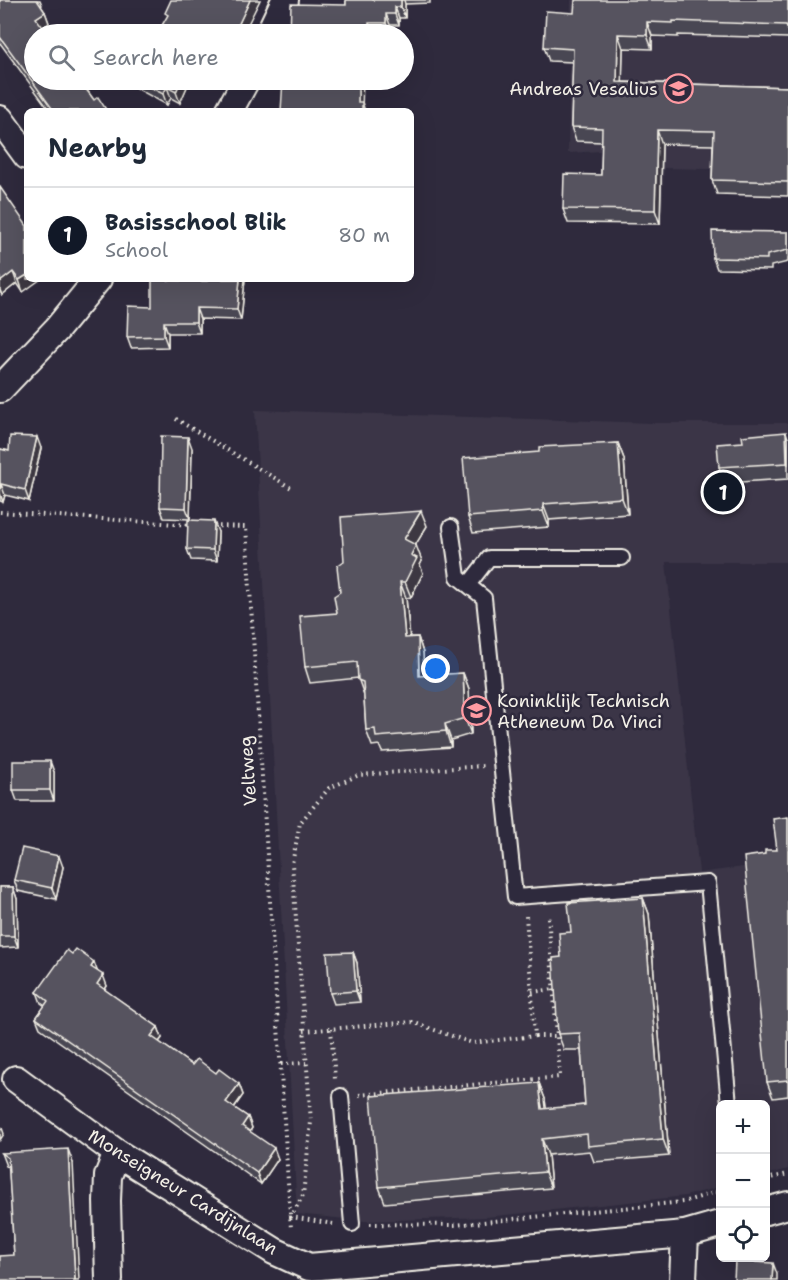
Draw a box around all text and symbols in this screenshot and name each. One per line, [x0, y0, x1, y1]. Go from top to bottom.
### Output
search box [24, 24, 414, 90]
icon: search [45, 41, 78, 74]
text: Search here [93, 43, 219, 72]
school or university icon: Andreas Vesalius [663, 73, 695, 105]
place label: Andreas Vesalius [509, 77, 658, 101]
text: Nearby [48, 130, 147, 165]
text: Basisschool Blik [105, 208, 287, 237]
text: 1 [63, 222, 72, 248]
text: 80 m [338, 222, 390, 248]
text: School [105, 237, 168, 263]
pin: 1 [704, 470, 742, 514]
your location [421, 654, 450, 683]
place label: Koninklijk Technisch Atheneum Da Vinci [497, 689, 670, 734]
school or university icon: Koninklijk Technisch Atheneum Da Vinci [460, 695, 492, 727]
street label: Veltweg [234, 735, 262, 807]
map controls [716, 1100, 770, 1262]
button: + [716, 1100, 770, 1154]
street label: Monseigneur Cardijnlaan [84, 1124, 282, 1260]
button: − [716, 1154, 770, 1208]
button: locate [716, 1208, 770, 1262]

